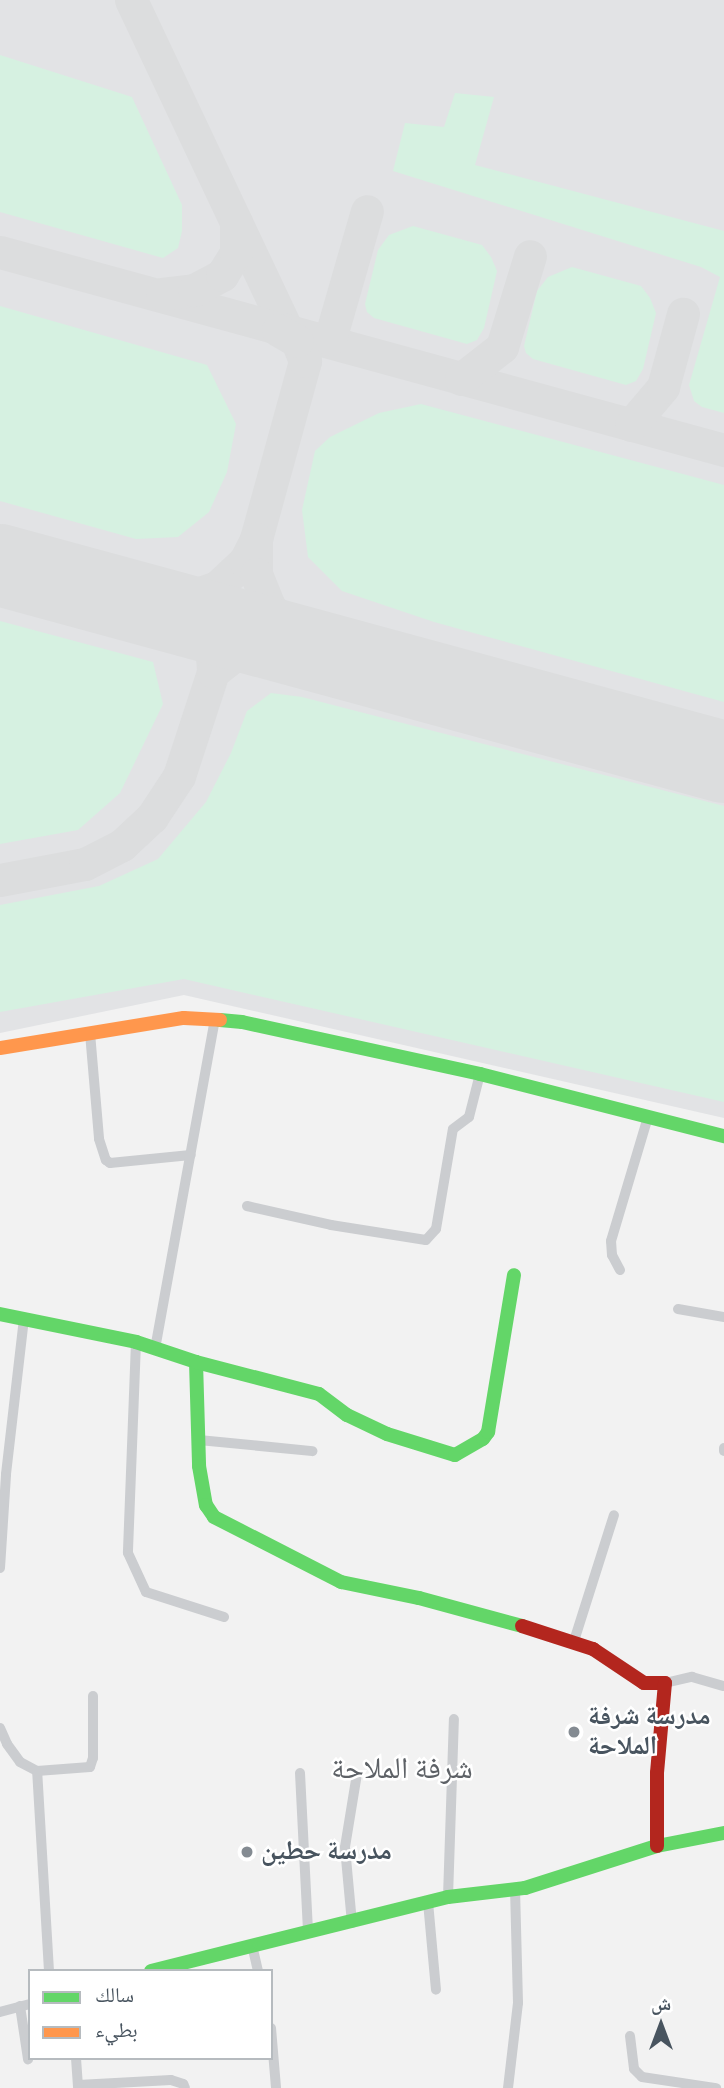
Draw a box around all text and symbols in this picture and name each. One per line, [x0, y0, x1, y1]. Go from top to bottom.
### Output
place label: مدرسة شرفة الملاحة [588, 1701, 710, 1762]
marker: مدرسة شرفة الملاحة [566, 1724, 582, 1740]
district label: شرفة الملاحة [331, 1751, 473, 1787]
place label: مدرسة حطين [261, 1836, 392, 1868]
marker: مدرسة حطين [239, 1844, 255, 1860]
legend [28, 1969, 273, 2060]
text: سالك [95, 1982, 134, 2008]
north arrow [626, 1990, 696, 2060]
text: ش [651, 1992, 671, 2016]
text: بطيء [95, 2017, 138, 2043]

